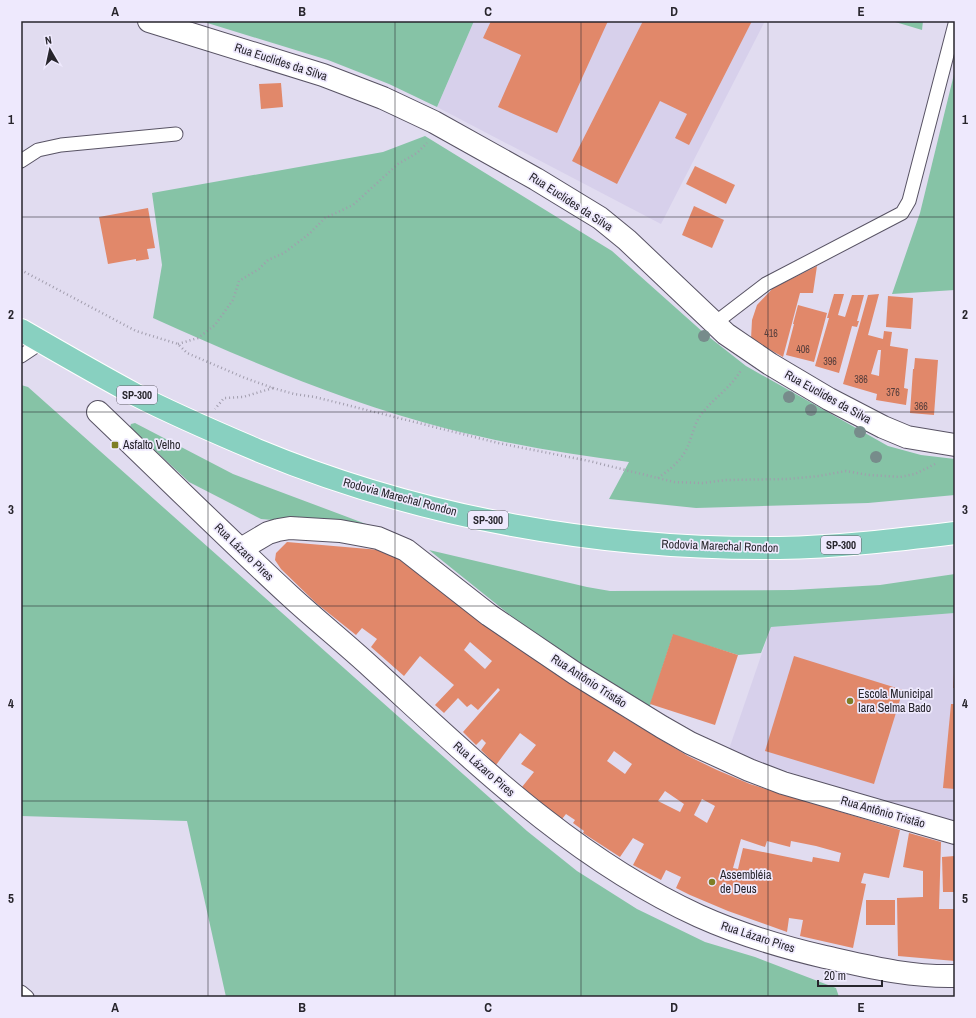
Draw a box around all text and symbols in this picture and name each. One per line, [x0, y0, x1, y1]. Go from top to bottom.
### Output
text: A [111, 3, 119, 20]
text: B [298, 3, 306, 20]
text: C [484, 3, 492, 20]
text: D [670, 3, 678, 20]
text: E [857, 3, 865, 20]
north arrow [30, 30, 70, 70]
text: N [44, 33, 53, 48]
street label: Rua Euclides da Silva [232, 39, 330, 85]
text: 1 [8, 111, 14, 128]
text: 1 [962, 111, 968, 128]
street label: Rua Euclides da Silva [526, 169, 616, 235]
text: 2 [8, 306, 14, 323]
text: 2 [962, 306, 968, 323]
house number: 416 [764, 327, 778, 340]
house number: 406 [796, 343, 810, 356]
house number: 396 [823, 355, 837, 368]
street label: Rua Euclides da Silva [782, 367, 875, 428]
house number: 386 [854, 373, 868, 386]
road number: SP-300 [117, 386, 157, 404]
house number: 376 [886, 386, 900, 399]
house number: 366 [914, 400, 928, 413]
place label: Asfalto Velho [122, 437, 180, 453]
marker: Asfalto Velho [110, 440, 120, 450]
street label: Rodovia Marechal Rondon [341, 474, 459, 520]
text: 3 [8, 501, 14, 518]
text: 3 [962, 501, 968, 518]
road number: SP-300 [468, 511, 508, 529]
street label: Rua Lázaro Pires [211, 520, 277, 584]
street label: Rodovia Marechal Rondon [661, 536, 779, 556]
road number: SP-300 [821, 536, 861, 554]
street label: Rua Antônio Tristão [548, 651, 630, 711]
place label: Escola Municipal Iara Selma Bado [858, 686, 933, 716]
text: 4 [8, 695, 14, 712]
text: 4 [962, 695, 968, 712]
marker: Escola Municipal Iara Selma Bado [845, 696, 855, 706]
street label: Rua Lázaro Pires [450, 738, 518, 800]
street label: Rua Antônio Tristão [839, 792, 927, 832]
place label: Assembléia de Deus [719, 867, 772, 897]
marker: Assembléia de Deus [707, 877, 717, 887]
text: 5 [8, 890, 14, 907]
text: 5 [962, 890, 968, 907]
street label: Rua Lázaro Pires [719, 918, 797, 956]
scale bar [818, 962, 882, 988]
text: 20 m [824, 968, 846, 984]
text: A [111, 999, 119, 1016]
text: B [298, 999, 306, 1016]
text: C [484, 999, 492, 1016]
text: D [670, 999, 678, 1016]
text: E [857, 999, 865, 1016]

